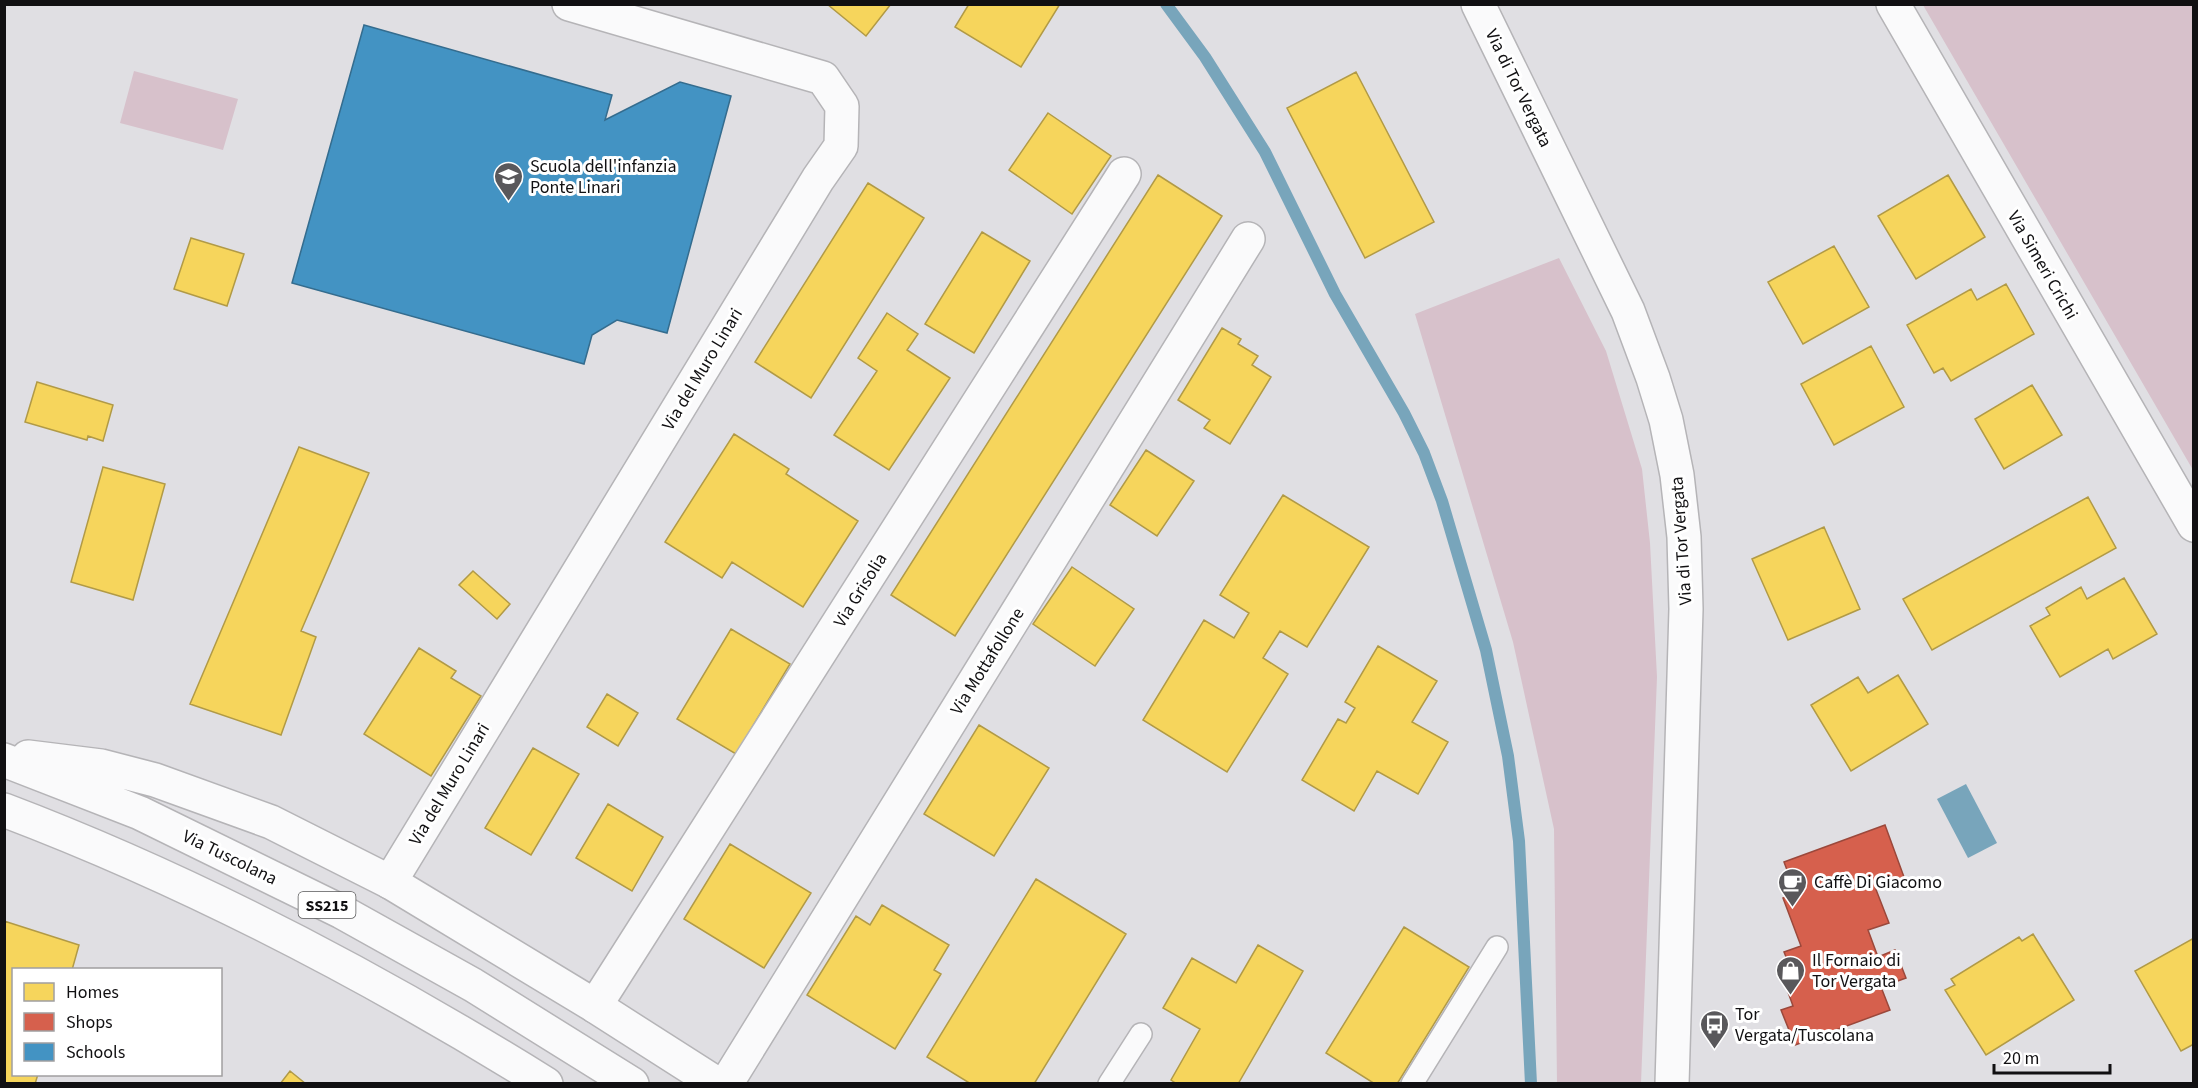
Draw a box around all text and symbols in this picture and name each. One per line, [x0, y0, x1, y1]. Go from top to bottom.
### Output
street label: Via di Tor Vergata [1479, 25, 1558, 152]
place label: Scuola dell'infanzia Ponte Linari [530, 154, 676, 200]
school or university icon: Scuola dell'infanzia Ponte Linari [493, 160, 525, 202]
street label: Via Simeri Crichi [2001, 206, 2084, 324]
street label: Via del Muro Linari [656, 303, 749, 435]
street label: Via di Tor Vergata [1665, 476, 1698, 606]
street label: Via Grisolia [828, 548, 893, 632]
street label: Via Mottafollone [945, 603, 1030, 720]
street label: Via del Muro Linari [403, 718, 496, 850]
street label: Via Tuscolana [178, 824, 281, 891]
cafe icon: Caffè Di Giacomo [1777, 866, 1809, 908]
place label: Caffè Di Giacomo [1814, 870, 1942, 895]
road number: SS215 [298, 892, 356, 918]
place label: Il Fornaio di Tor Vergata [1812, 948, 1901, 994]
shop icon: Il Fornaio di Tor Vergata [1775, 954, 1807, 996]
legend [12, 968, 222, 1076]
text: Homes [66, 980, 119, 1005]
place label: Tor Vergata/Tuscolana [1735, 1002, 1874, 1048]
bus stop icon: Tor Vergata/Tuscolana [1698, 1008, 1730, 1050]
text: Shops [66, 1010, 113, 1035]
scale bar [1994, 1037, 2110, 1075]
text: Schools [66, 1040, 125, 1065]
text: 20 m [2003, 1046, 2039, 1071]

